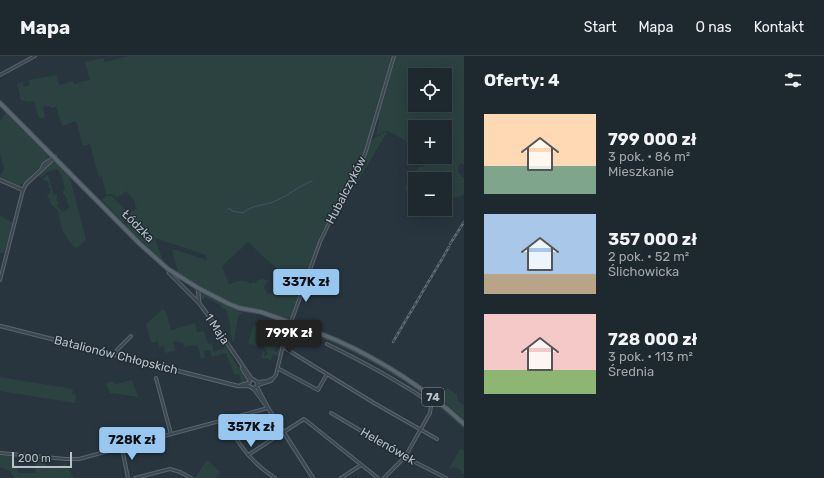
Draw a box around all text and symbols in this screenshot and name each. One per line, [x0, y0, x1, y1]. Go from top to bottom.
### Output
text: Mapa [20, 16, 70, 39]
text: Start [584, 19, 616, 36]
text: Mapa [638, 19, 673, 36]
text: O nas [695, 19, 732, 36]
text: Kontakt [754, 19, 804, 36]
map controls [408, 68, 452, 216]
button: locate [408, 68, 452, 112]
icon: filters [782, 69, 804, 91]
text: Oferty: 4 [484, 70, 560, 90]
button: + [408, 120, 452, 164]
text: 799 000 zł [608, 129, 697, 149]
icon: home [516, 130, 564, 178]
text: 3 pok. · 86 m² [608, 149, 690, 164]
street label: Hubalczyków [323, 153, 369, 226]
text: Mieszkanie [608, 164, 674, 179]
button: − [408, 172, 452, 216]
street label: Łódzka [119, 207, 157, 245]
text: 357 000 zł [608, 229, 697, 249]
icon: home [516, 230, 564, 278]
text: 2 pok. · 52 m² [608, 249, 689, 264]
text: Ślichowicka [608, 264, 679, 279]
pin: 337K zł [269, 269, 343, 303]
text: 337K zł [282, 274, 330, 289]
street label: 1 Maja [202, 311, 232, 347]
pin: 799K zł [252, 320, 326, 354]
text: 799K zł [265, 325, 313, 340]
text: 728 000 zł [608, 329, 697, 349]
icon: home [516, 330, 564, 378]
street label: Batalionów Chłopskich [53, 333, 179, 377]
text: 3 pok. · 113 m² [608, 349, 693, 364]
text: Średnia [608, 364, 654, 379]
road number: 74 [422, 388, 444, 406]
pin: 357K zł [214, 414, 288, 448]
text: 357K zł [227, 419, 275, 434]
street label: Helenówek [358, 425, 419, 468]
pin: 728K zł [95, 427, 169, 461]
text: 728K zł [108, 432, 156, 447]
scale bar [12, 450, 72, 469]
text: 200 m [18, 452, 51, 465]

